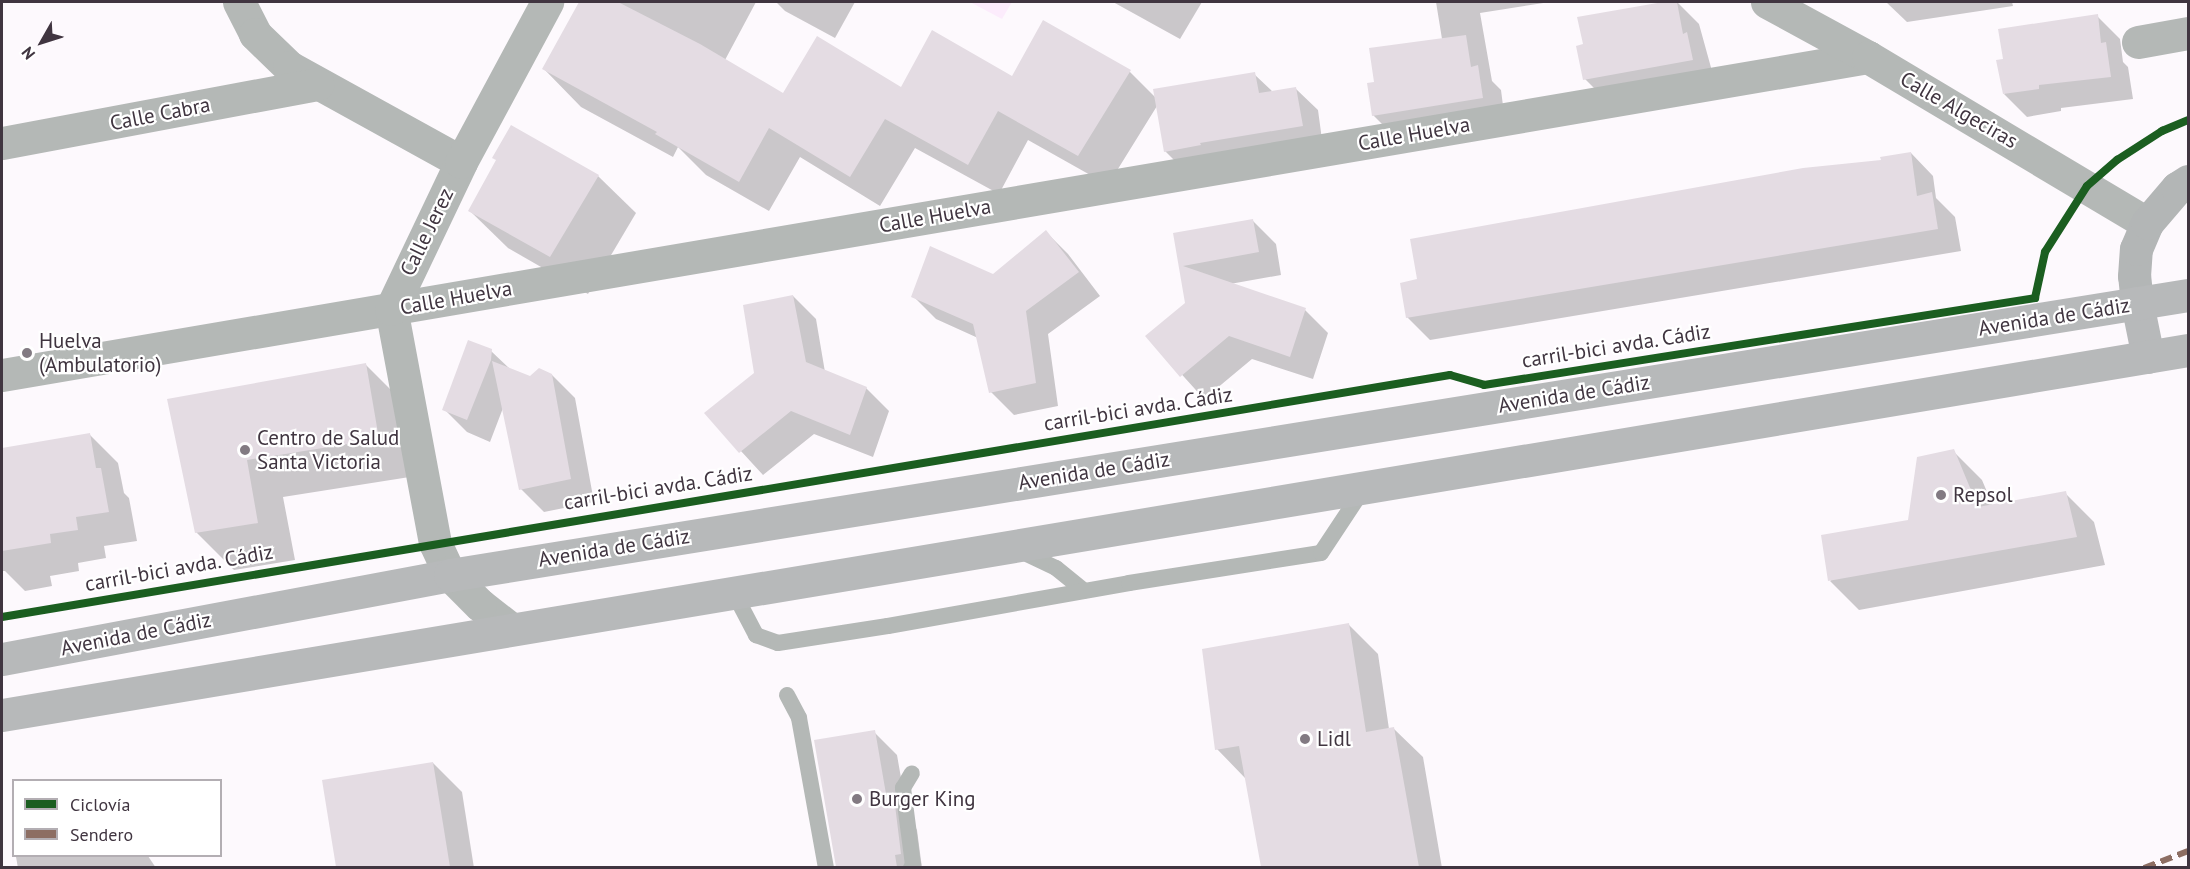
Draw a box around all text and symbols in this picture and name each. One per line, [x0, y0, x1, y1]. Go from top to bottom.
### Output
north arrow [12, 12, 72, 72]
text: N [17, 43, 39, 64]
street label: Calle Algeciras [1895, 66, 2023, 154]
street label: Calle Cabra [108, 92, 212, 136]
street label: Calle Huelva [1356, 112, 1472, 156]
street label: Calle Jerez [395, 184, 459, 280]
street label: Calle Huelva [877, 194, 993, 238]
street label: Calle Huelva [398, 276, 514, 320]
street label: Avenida de Cádiz [1977, 293, 2131, 341]
street label: carril-bici avda. Cádiz [1519, 319, 1713, 373]
place label: Huelva (Ambulatorio) [39, 328, 161, 378]
marker: Huelva (Ambulatorio) [20, 346, 34, 360]
street label: Avenida de Cádiz [1497, 370, 1651, 418]
street label: carril-bici avda. Cádiz [1041, 382, 1235, 436]
place label: Centro de Salud Santa Victoria [257, 425, 399, 475]
marker: Centro de Salud Santa Victoria [238, 443, 252, 457]
street label: Avenida de Cádiz [1017, 447, 1171, 495]
street label: carril-bici avda. Cádiz [561, 461, 755, 515]
place label: Repsol [1953, 482, 2013, 508]
marker: Repsol [1934, 488, 1948, 502]
street label: Avenida de Cádiz [537, 524, 691, 572]
street label: carril-bici avda. Cádiz [82, 539, 276, 597]
street label: Avenida de Cádiz [59, 607, 213, 661]
place label: Lidl [1317, 726, 1351, 752]
marker: Lidl [1298, 732, 1312, 746]
legend [12, 779, 222, 857]
place label: Burger King [869, 786, 976, 812]
marker: Burger King [850, 792, 864, 806]
text: Ciclovía [70, 793, 130, 816]
text: Sendero [70, 823, 133, 846]

